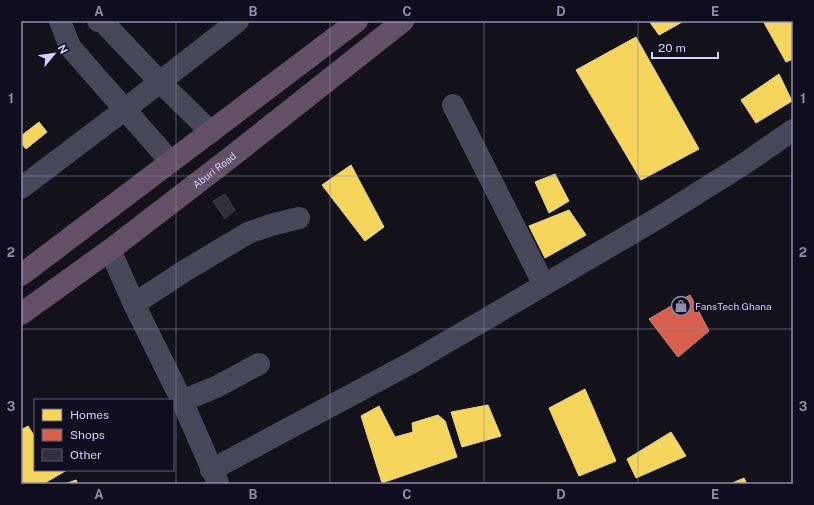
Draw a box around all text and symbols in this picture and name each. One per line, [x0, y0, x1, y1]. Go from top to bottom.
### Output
text: A [94, 4, 104, 19]
text: B [249, 4, 258, 19]
text: C [402, 4, 412, 19]
text: D [556, 4, 566, 19]
text: E [711, 4, 719, 19]
north arrow [34, 34, 74, 74]
scale bar [652, 34, 718, 60]
text: 20 m [658, 41, 686, 55]
text: N [55, 42, 70, 56]
text: 1 [8, 91, 14, 106]
text: 1 [800, 91, 806, 106]
street label: Aburi Road [190, 149, 238, 190]
text: 2 [7, 245, 15, 260]
text: 2 [799, 245, 807, 260]
shop icon: FansTech Ghana [670, 295, 692, 317]
place label: FansTech Ghana [695, 300, 772, 312]
text: 3 [7, 399, 16, 414]
legend [34, 399, 174, 471]
text: 3 [799, 399, 808, 414]
text: Homes [70, 408, 109, 422]
text: Shops [70, 428, 105, 442]
text: Other [70, 448, 102, 462]
text: A [94, 487, 104, 502]
text: B [249, 487, 258, 502]
text: C [402, 487, 412, 502]
text: D [556, 487, 566, 502]
text: E [711, 487, 719, 502]

